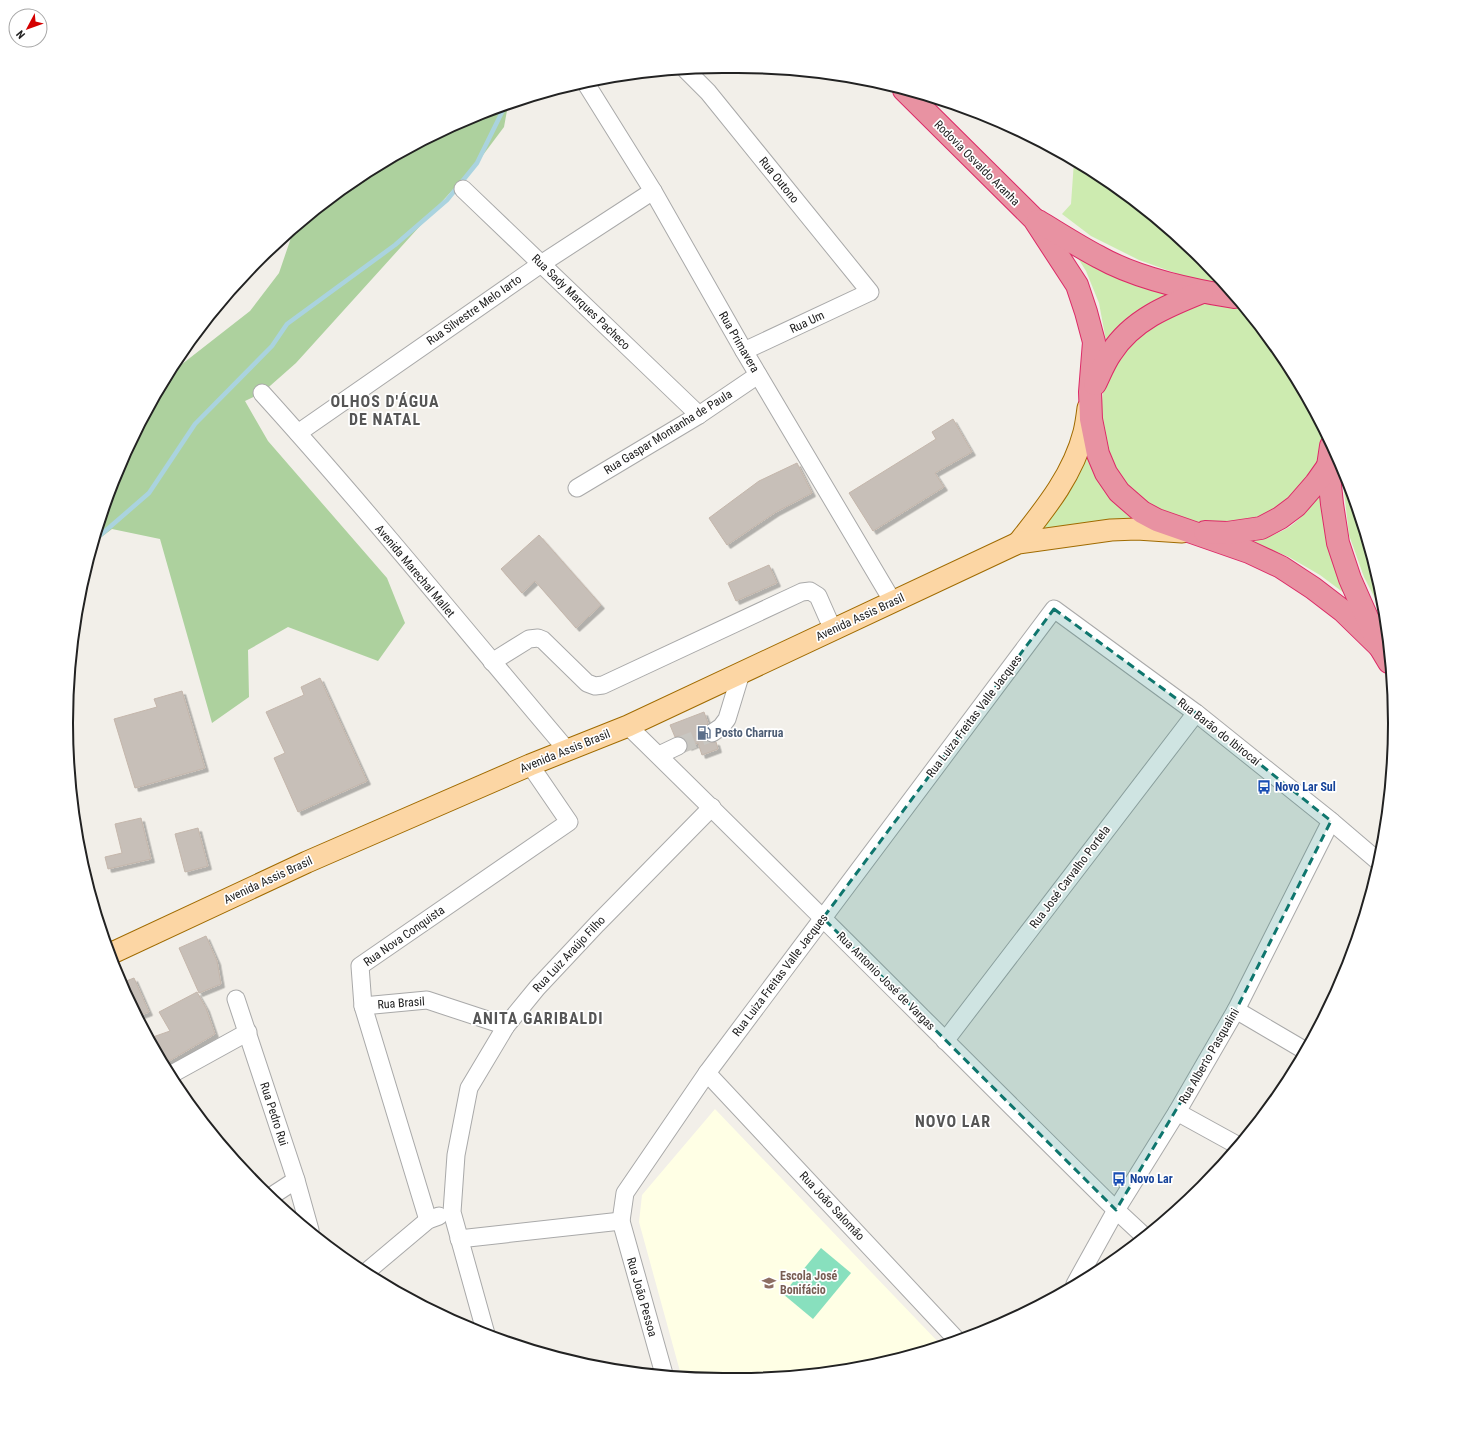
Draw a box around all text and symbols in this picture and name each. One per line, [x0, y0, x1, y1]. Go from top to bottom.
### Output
north arrow [8, 8, 48, 48]
text: N [14, 27, 28, 41]
street label: Rodovia Osvaldo Aranha [931, 117, 1023, 209]
street label: Rua Outono [756, 154, 802, 206]
street label: Rua Sady Marques Pacheco [529, 251, 633, 353]
street label: Rua Silvestre Melo Iarto [424, 272, 524, 348]
street label: Rua Um [788, 308, 826, 336]
street label: Rua Primavera [716, 309, 762, 375]
street label: Rua Gaspar Montanha de Paula [601, 387, 735, 477]
district label: OLHOS D'ÁGUA DE NATAL [330, 392, 440, 429]
street label: Avenida Marechal Mallet [372, 522, 458, 620]
street label: Avenida Assis Brasil [814, 590, 906, 644]
street label: Rua Luiza Freitas Valle Jacques [923, 652, 1025, 780]
street label: Rua Barão do Ibirocaí [1175, 695, 1264, 769]
fuel station icon: Posto Charrua [696, 725, 712, 741]
place label: Posto Charrua [715, 726, 784, 740]
street label: Avenida Assis Brasil [518, 727, 612, 775]
bus stop icon: Novo Lar Sul [1256, 779, 1272, 795]
place label: Novo Lar Sul [1275, 780, 1336, 794]
street label: Rua José Carvalho Portela [1027, 823, 1113, 931]
street label: Avenida Assis Brasil [222, 853, 314, 907]
street label: Rua Nova Conquista [361, 903, 447, 969]
street label: Rua Luiza Freitas Valle Jacques [729, 911, 831, 1039]
street label: Rua Luiz Araújo Filho [530, 913, 608, 995]
street label: Rua Antonio José de Vargas [834, 929, 938, 1033]
street label: Rua Brasil [377, 994, 425, 1012]
street label: Rua Alberto Pasqualini [1176, 1006, 1242, 1106]
district label: ANITA GARIBALDI [472, 1009, 604, 1028]
street label: Rua Pedro Rui [257, 1080, 291, 1148]
district label: NOVO LAR [915, 1112, 991, 1131]
street label: Rua João Salomão [797, 1169, 867, 1243]
bus stop icon: Novo Lar [1111, 1171, 1127, 1187]
place label: Novo Lar [1130, 1172, 1173, 1186]
street label: Rua João Pessoa [624, 1256, 660, 1339]
place label: Escola José Bonifácio [780, 1269, 838, 1297]
school or university icon: Escola José Bonifácio [761, 1275, 777, 1291]

